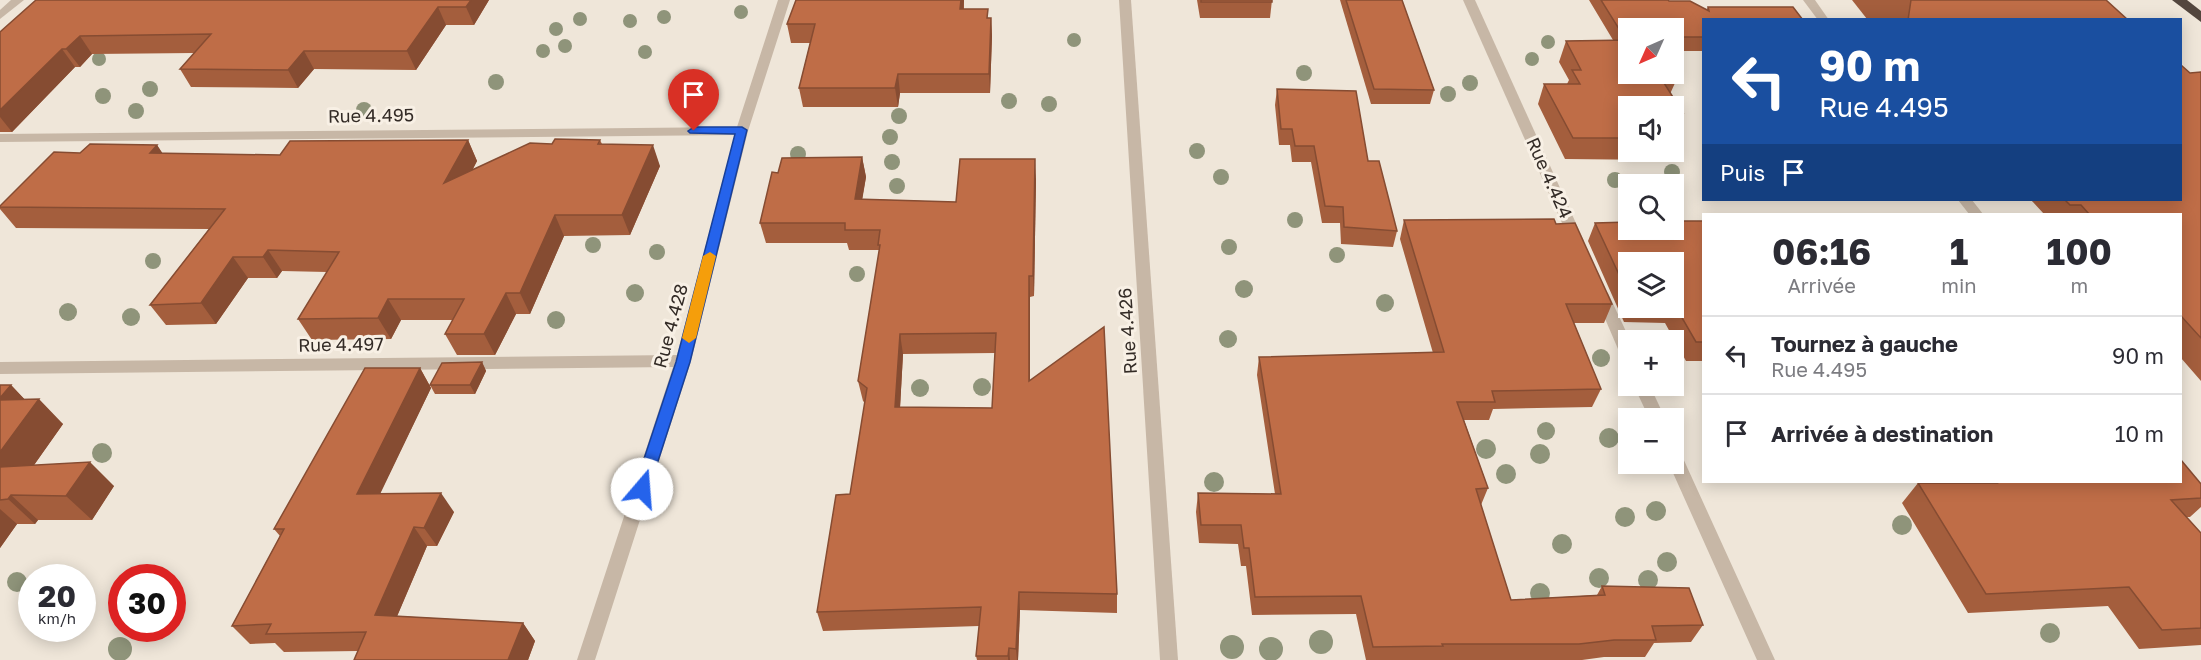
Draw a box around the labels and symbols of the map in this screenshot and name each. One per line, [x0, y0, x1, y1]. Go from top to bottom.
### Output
north arrow [1618, 18, 1684, 84]
pin [668, 69, 719, 131]
street label: Rue 4.495 [328, 103, 414, 127]
street label: Rue 4.424 [1522, 134, 1578, 222]
street label: Rue 4.428 [648, 281, 692, 370]
street label: Rue 4.426 [1113, 287, 1141, 375]
street label: Rue 4.497 [298, 332, 384, 356]
position arrow [610, 457, 674, 521]
speed limit sign: 30 [108, 564, 186, 642]

